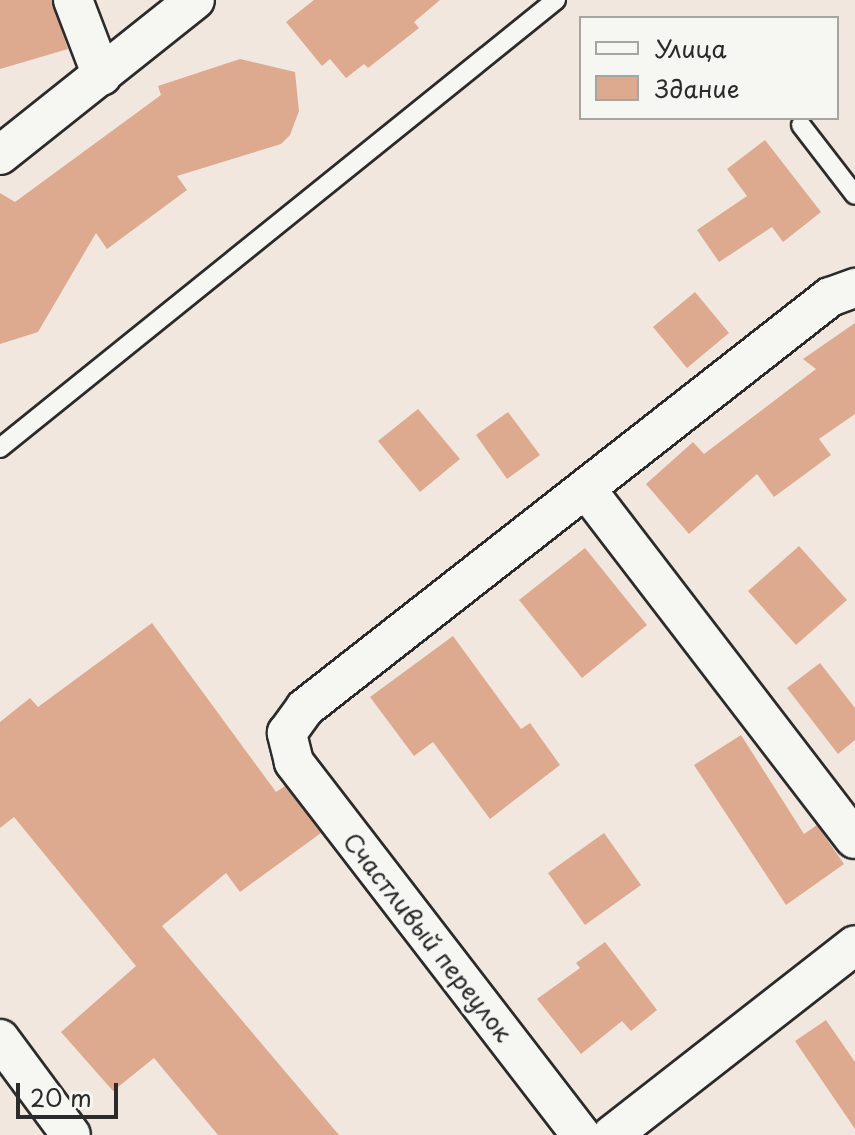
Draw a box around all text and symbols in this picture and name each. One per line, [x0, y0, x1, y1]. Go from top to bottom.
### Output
legend [579, 16, 839, 120]
text: Улица [655, 30, 727, 66]
text: Здание [655, 70, 740, 106]
street label: Счастливый переулок [338, 827, 518, 1047]
scale bar [20, 1067, 122, 1117]
text: 20 m [30, 1079, 92, 1115]

